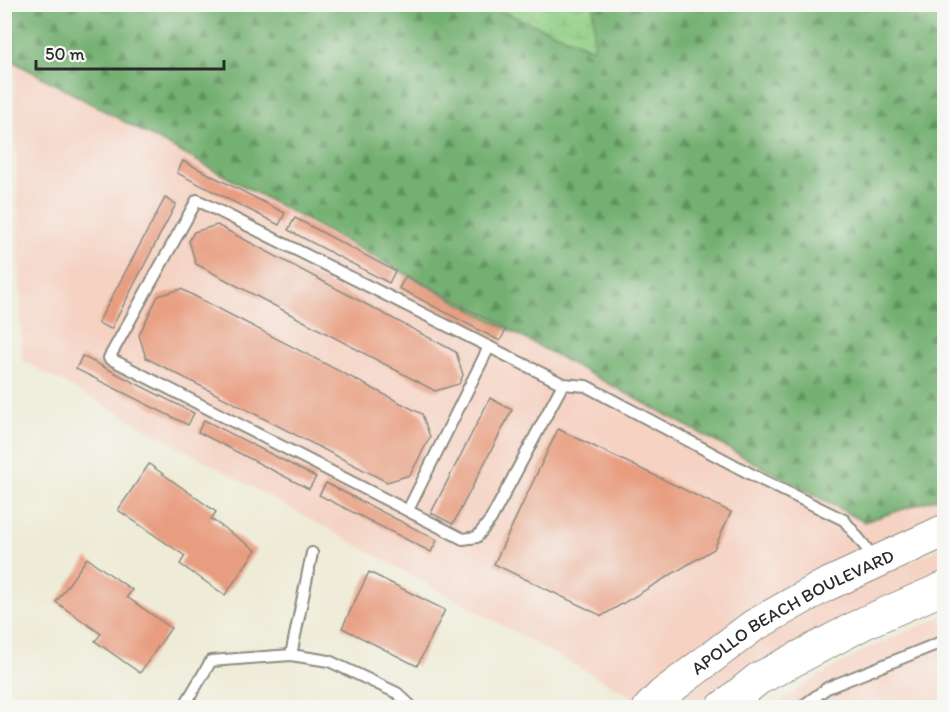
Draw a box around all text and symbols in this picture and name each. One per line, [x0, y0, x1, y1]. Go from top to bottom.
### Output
scale bar [36, 33, 224, 71]
text: 50 m [45, 43, 85, 65]
street label: APOLLO BEACH BOULEVARD [687, 544, 897, 680]

